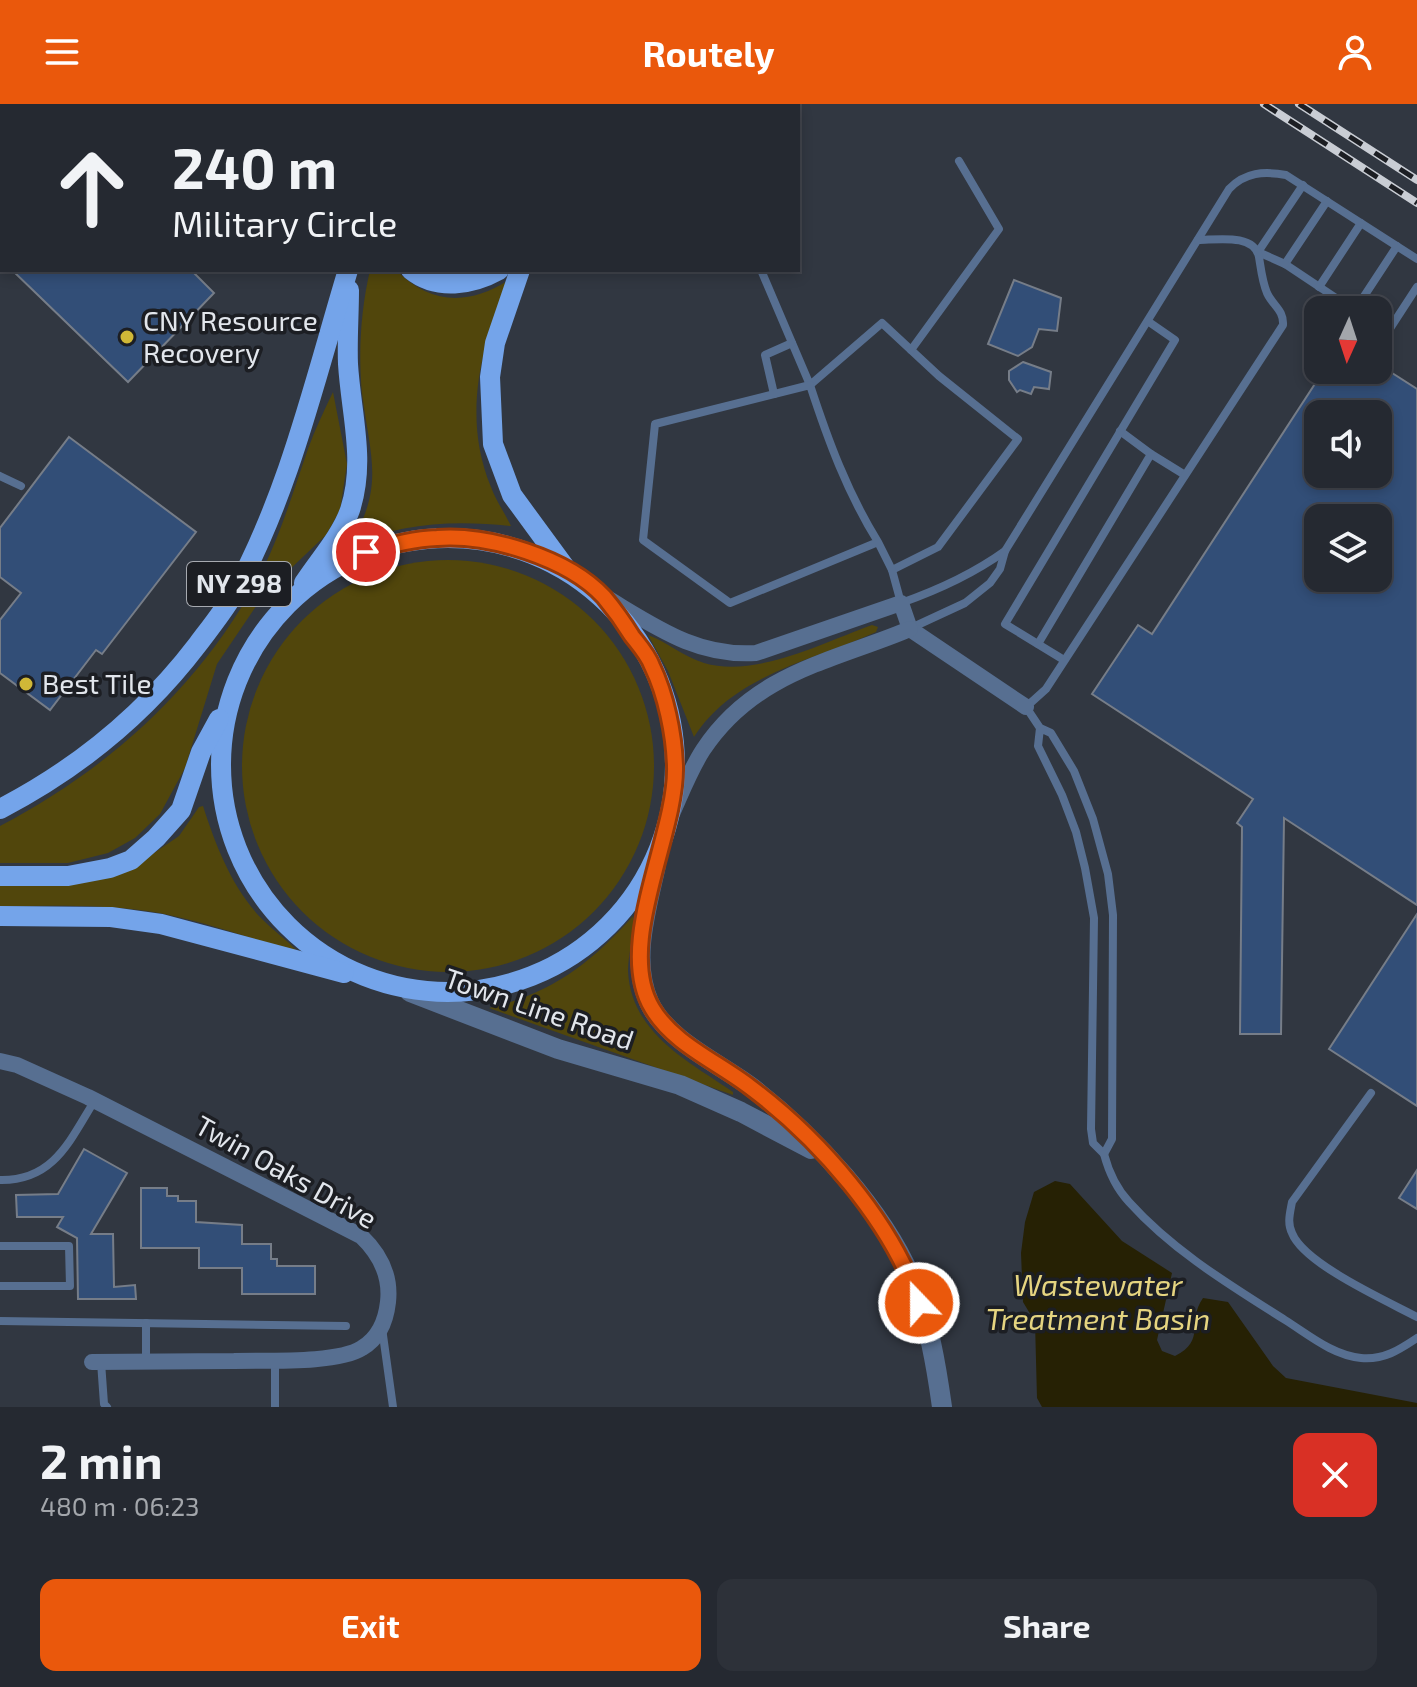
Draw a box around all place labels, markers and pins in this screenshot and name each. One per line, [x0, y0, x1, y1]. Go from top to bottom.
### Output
place label: CNY Resource Recovery [143, 303, 318, 369]
marker: CNY Resource Recovery [118, 328, 136, 346]
pin [332, 518, 400, 586]
place label: Best Tile [42, 666, 151, 700]
marker: Best Tile [17, 675, 35, 693]

